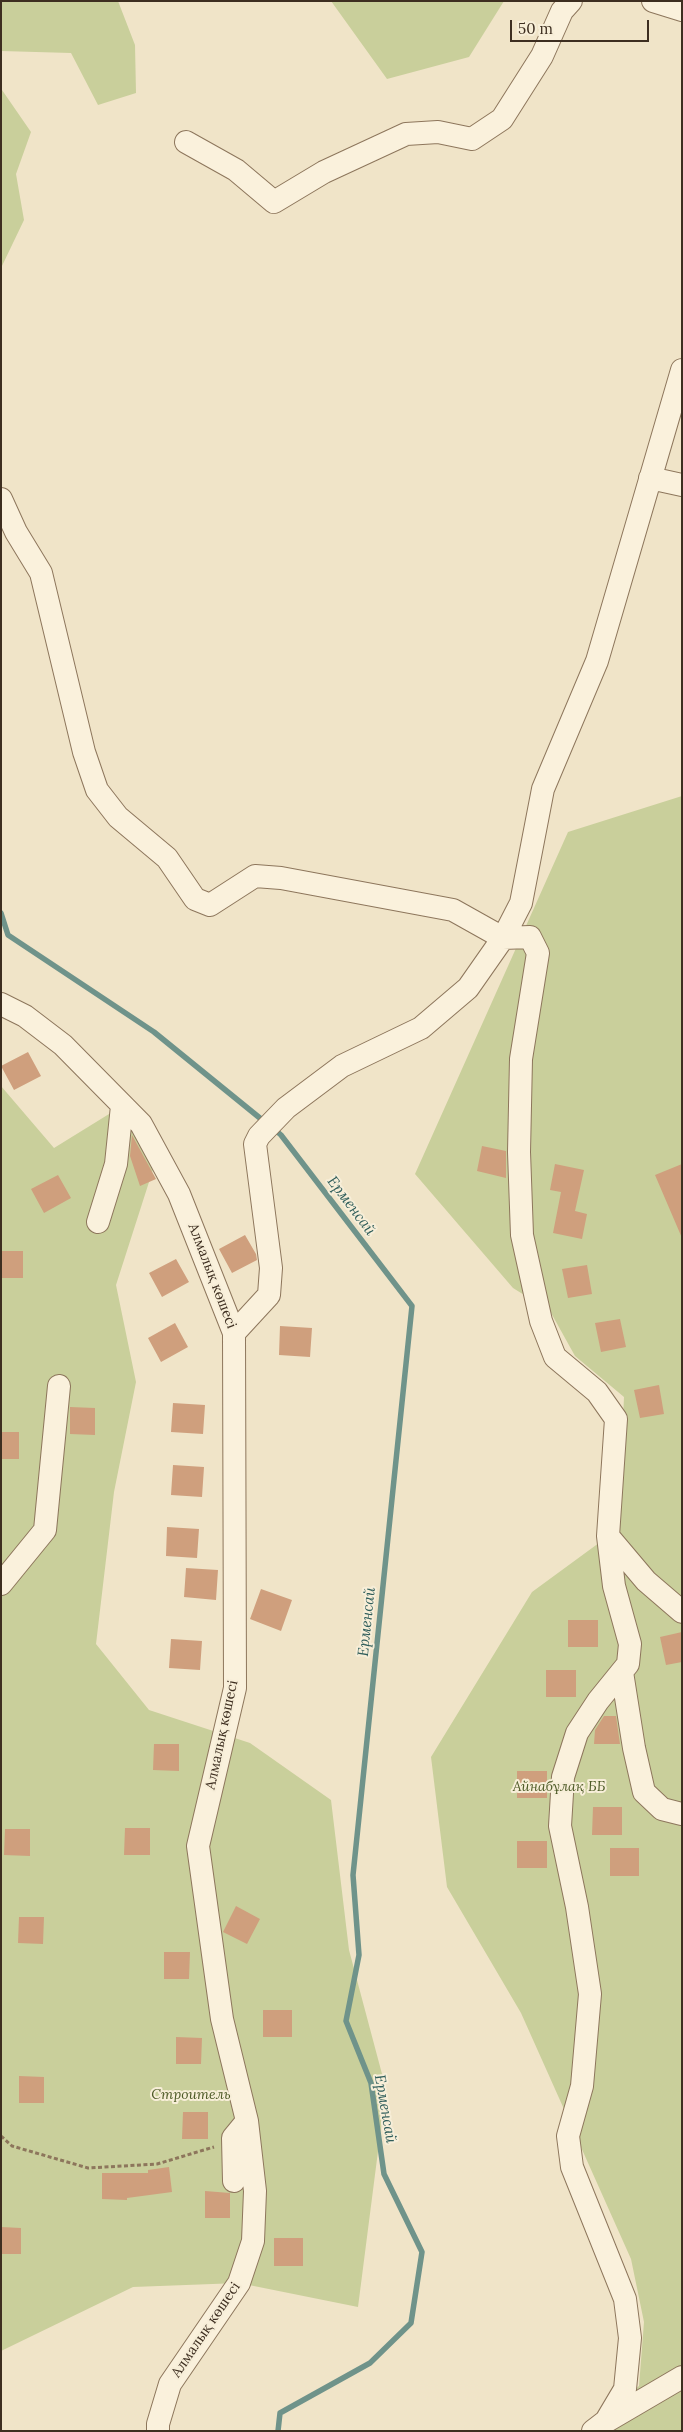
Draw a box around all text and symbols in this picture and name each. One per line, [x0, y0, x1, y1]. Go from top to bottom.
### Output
scale bar [513, 10, 652, 42]
text: 50 m [518, 19, 553, 38]
water label: Ерменсай [323, 1173, 379, 1239]
street label: Алмалық көшесі [184, 1221, 240, 1331]
water label: Ерменсай [354, 1587, 380, 1657]
street label: Алмалық көшесі [202, 1679, 242, 1791]
park label: Айнабұлақ ББ [513, 1779, 605, 1795]
water label: Ерменсай [370, 2073, 400, 2145]
park label: Строитель [151, 2087, 231, 2103]
street label: Алмалық көшесі [168, 2279, 244, 2381]

